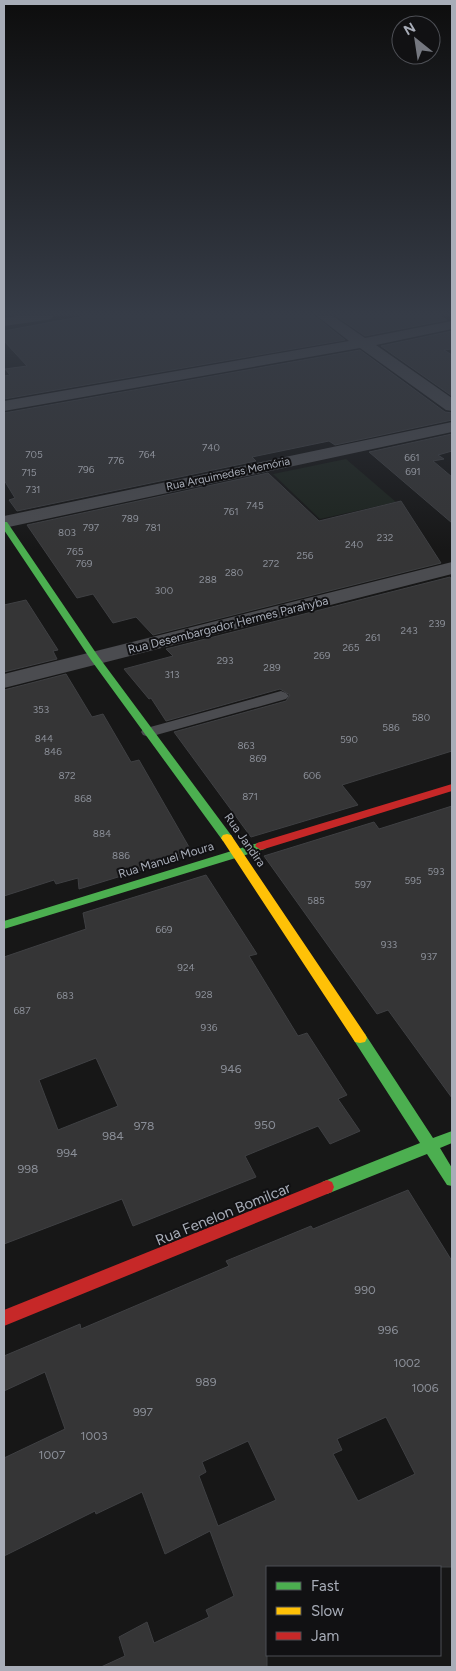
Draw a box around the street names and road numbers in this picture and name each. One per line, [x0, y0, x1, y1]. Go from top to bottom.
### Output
street label: Rua Arquimedes Memória [165, 455, 291, 493]
street label: Rua Desembargador Hermes Parahyba [126, 593, 330, 657]
street label: Rua Jandira [221, 810, 269, 870]
street label: Rua Manuel Moura [117, 839, 215, 881]
street label: Rua Fenelon Bomilcar [153, 1179, 293, 1249]

